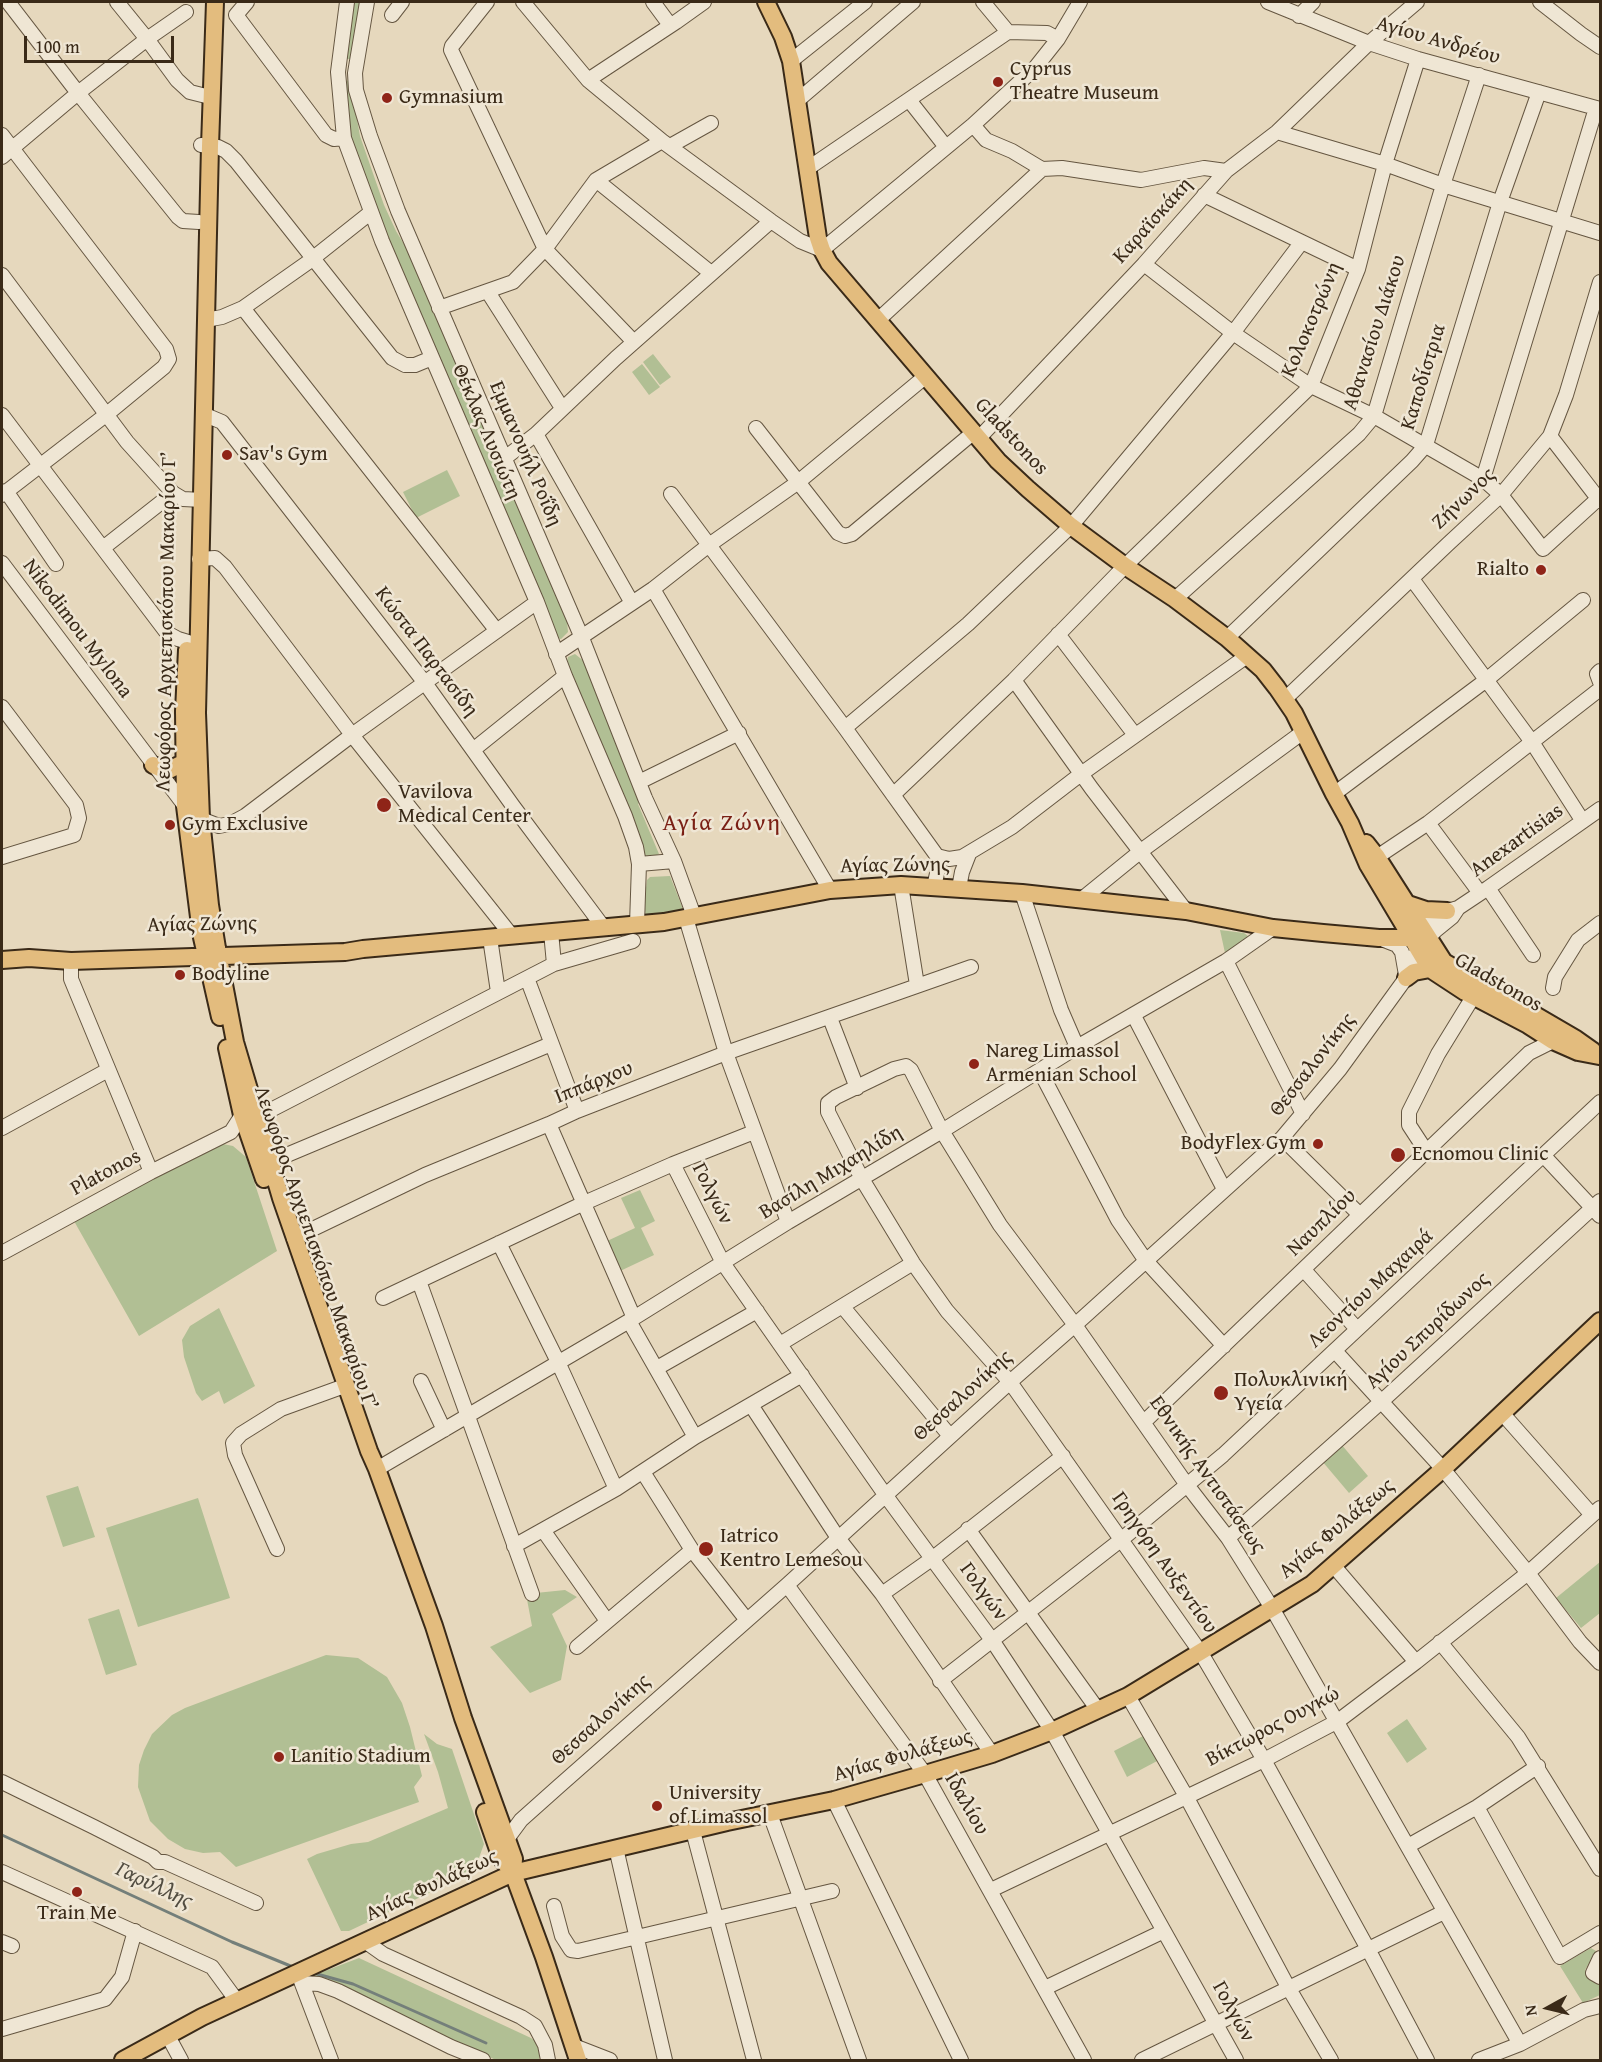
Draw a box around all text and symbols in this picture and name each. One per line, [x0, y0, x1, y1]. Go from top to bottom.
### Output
street label: Αγίου Ανδρέου [1373, 11, 1503, 71]
scale bar [27, 24, 177, 62]
text: 100 m [35, 33, 80, 60]
place label: Cyprus Theatre Museum [1010, 57, 1159, 107]
marker: Cyprus Theatre Museum [991, 75, 1005, 89]
place label: Gymnasium [399, 85, 503, 111]
marker: Gymnasium [380, 91, 394, 105]
street label: Καραϊσκάκη [1108, 173, 1198, 269]
street label: Αθανασίου Διάκου [1338, 252, 1412, 414]
street label: Κολοκοτρώνη [1276, 259, 1348, 381]
street label: Καποδίστρια [1396, 321, 1452, 433]
street label: Θέκλας Λυσιώτη [446, 360, 526, 504]
street label: Εμμανουήλ Ροΐδη [483, 378, 567, 530]
street label: Gladstonos [969, 393, 1053, 481]
place label: Sav's Gym [239, 442, 328, 468]
marker: Sav's Gym [220, 448, 234, 462]
street label: Λεωφόρος Αρχιεπισκόπου Μακαρίου Γ’ [151, 452, 183, 792]
street label: Ζήνωνος [1427, 463, 1501, 535]
street label: Nikodimou Mylona [17, 555, 137, 703]
place label: Rialto [1477, 557, 1529, 583]
marker: Rialto [1534, 563, 1548, 577]
street label: Κώστα Παρτασίδη [369, 582, 483, 722]
place label: Vavilova Medical Center [398, 780, 531, 830]
marker: Vavilova Medical Center [375, 796, 393, 814]
street label: Anexartisias [1465, 799, 1569, 883]
district label: Αγία Ζώνη [662, 810, 782, 838]
place label: Gym Exclusive [182, 812, 308, 838]
marker: Gym Exclusive [163, 818, 177, 832]
street label: Αγίας Ζώνης [840, 852, 950, 880]
street label: Αγίας Ζώνης [147, 911, 257, 939]
street label: Gladstonos [1450, 948, 1546, 1018]
place label: Bodyline [192, 962, 270, 988]
marker: Bodyline [173, 968, 187, 982]
street label: Θεσσαλονίκης [1265, 1008, 1361, 1122]
place label: Nareg Limassol Armenian School [986, 1039, 1137, 1089]
street label: Ιππάρχου [551, 1056, 637, 1110]
marker: Nareg Limassol Armenian School [967, 1057, 981, 1071]
street label: Λεωφόρος Αρχιεπισκόπου Μακαρίου Γ’ [248, 1083, 382, 1413]
street label: Βασίλη Μιχαηλίδη [755, 1120, 907, 1226]
place label: BodyFlex Gym [1181, 1131, 1306, 1157]
marker: BodyFlex Gym [1311, 1137, 1325, 1151]
place label: Ecnomou Clinic [1412, 1142, 1549, 1168]
street label: Platonos [66, 1144, 146, 1202]
marker: Ecnomou Clinic [1389, 1146, 1407, 1164]
street label: Γολγών [686, 1159, 738, 1229]
street label: Ναυπλίου [1282, 1184, 1362, 1262]
street label: Λεοντίου Μαχαιρά [1303, 1224, 1439, 1354]
street label: Αγίου Σπυρίδωνος [1361, 1267, 1495, 1395]
street label: Θεσσαλονίκης [908, 1345, 1018, 1447]
place label: Πολυκλινική Υγεία [1234, 1368, 1348, 1418]
marker: Πολυκλινική Υγεία [1212, 1384, 1230, 1402]
street label: Εθνικής Αντιστάσεως [1143, 1392, 1271, 1558]
street label: Αγίας Φυλάξεως [1274, 1473, 1400, 1585]
street label: Γρηγόρη Αυξεντίου [1106, 1487, 1222, 1639]
place label: Iatrico Kentro Lemesou [720, 1524, 863, 1574]
marker: Iatrico Kentro Lemesou [697, 1540, 715, 1558]
street label: Γολγών [953, 1558, 1013, 1626]
street label: Θεσσαλονίκης [546, 1669, 656, 1771]
street label: Βίκτωρος Ουγκώ [1202, 1681, 1344, 1773]
street label: Αγίας Φυλάξεως [831, 1724, 975, 1788]
place label: Lanitio Stadium [291, 1744, 431, 1770]
marker: Lanitio Stadium [272, 1750, 286, 1764]
street label: Ιδαλίου [938, 1768, 994, 1840]
place label: University of Limassol [669, 1781, 768, 1831]
marker: University of Limassol [650, 1799, 664, 1813]
street label: Αγίας Φυλάξεως [362, 1844, 502, 1928]
water label: Γαρύλλης [111, 1857, 197, 1915]
marker: Train Me [70, 1885, 84, 1899]
place label: Train Me [37, 1901, 117, 1927]
street label: Γολγών [1206, 1977, 1260, 2047]
north arrow [1518, 1978, 1578, 2038]
text: N [1518, 2004, 1543, 2017]

